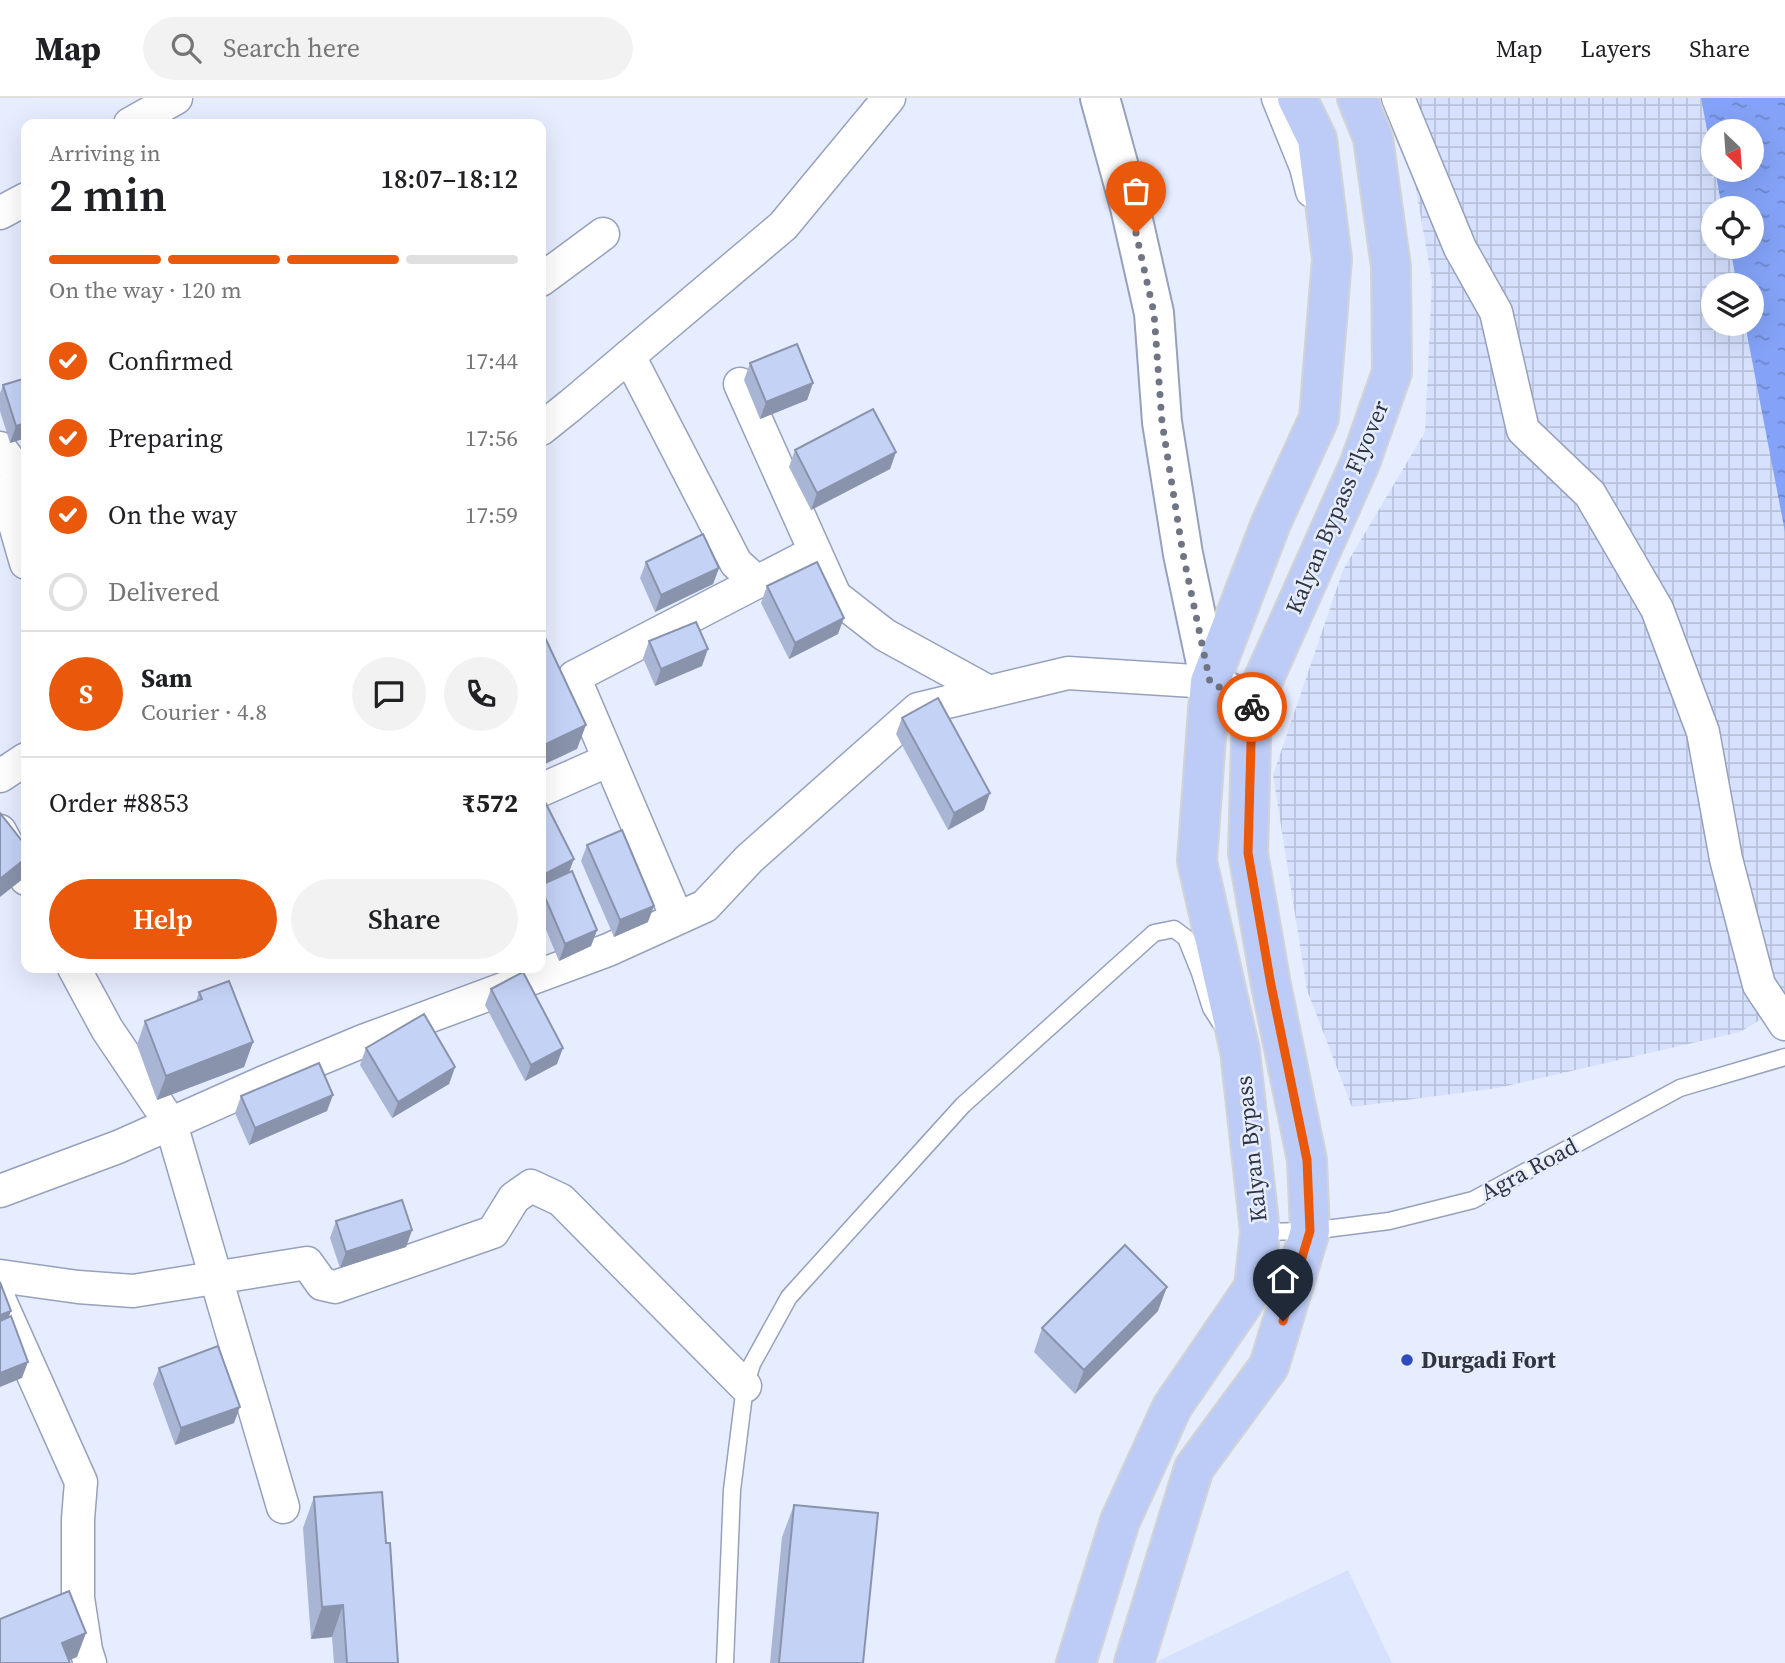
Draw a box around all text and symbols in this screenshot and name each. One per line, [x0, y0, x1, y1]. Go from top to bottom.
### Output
search box [143, 17, 633, 80]
text: Map [35, 26, 101, 71]
icon: search [167, 29, 205, 67]
text: Search here [223, 30, 360, 66]
text: Map [1496, 32, 1543, 65]
text: Layers [1581, 32, 1651, 65]
text: Share [1689, 32, 1750, 65]
north arrow [1701, 119, 1764, 182]
map controls [1701, 119, 1764, 336]
text: Arriving in [49, 137, 161, 169]
text: 18:07–18:12 [381, 161, 518, 197]
pin [1106, 161, 1166, 233]
text: 2 min [49, 163, 167, 226]
icon: bag [1117, 172, 1155, 210]
button: locate [1701, 196, 1764, 259]
button: layers [1701, 273, 1764, 336]
text: On the way · 120 m [49, 274, 242, 306]
icon: check [49, 342, 87, 380]
text: Confirmed [108, 343, 233, 379]
text: 17:44 [465, 345, 518, 377]
street label: Kalyan Bypass Flyover [1278, 395, 1397, 619]
icon: check [49, 419, 87, 457]
text: Preparing [108, 420, 223, 456]
text: 17:56 [465, 422, 518, 454]
icon: check [49, 496, 87, 534]
text: On the way [108, 497, 237, 533]
text: 17:59 [465, 499, 518, 531]
text: Delivered [108, 574, 219, 610]
button: chat [352, 657, 426, 731]
button: phone [444, 657, 518, 731]
text: Sam [141, 660, 192, 696]
courier [1217, 672, 1287, 742]
text: S [79, 676, 93, 712]
icon: bike [1233, 688, 1271, 726]
text: Courier · 4.8 [141, 696, 267, 728]
text: Order #8853 [49, 785, 189, 821]
text: ₹572 [462, 785, 518, 821]
button: Help [49, 879, 277, 959]
button: Share [291, 879, 518, 959]
street label: Kalyan Bypass [1227, 1074, 1275, 1224]
street label: Agra Road [1475, 1130, 1583, 1208]
pin [1253, 1249, 1313, 1321]
icon: home [1264, 1260, 1302, 1298]
place label: Durgadi Fort [1421, 1344, 1557, 1376]
marker: Durgadi Fort [1399, 1352, 1415, 1368]

